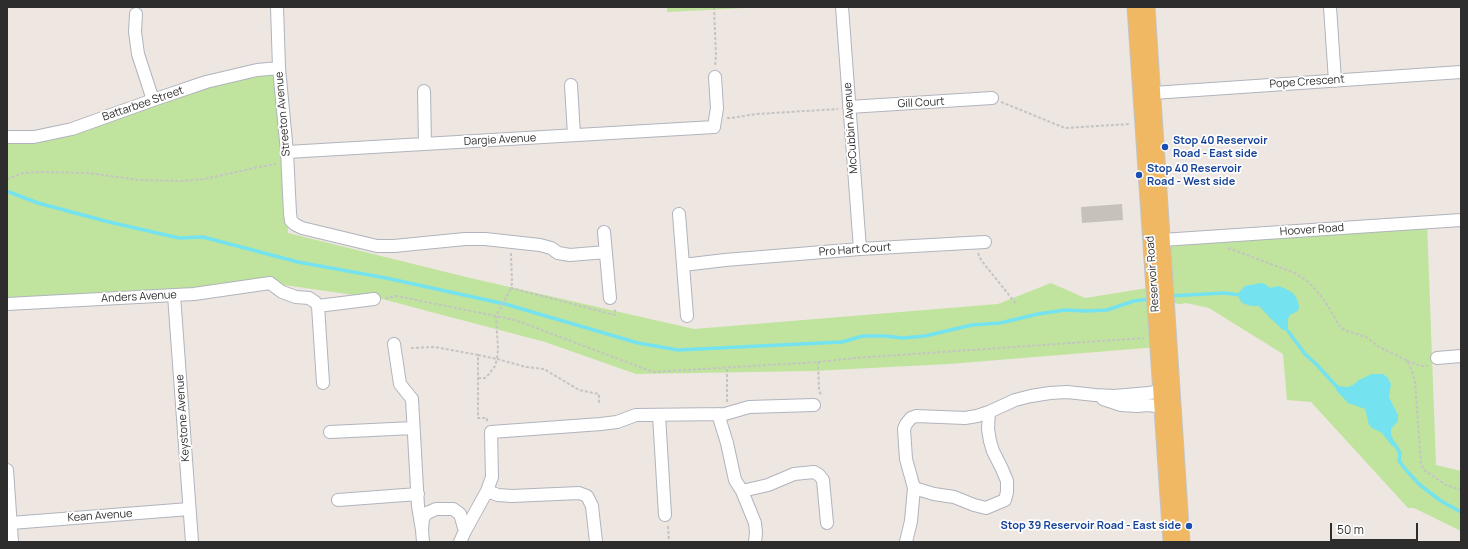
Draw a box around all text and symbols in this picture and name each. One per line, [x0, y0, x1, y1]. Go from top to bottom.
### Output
street label: Streeton Avenue [273, 71, 293, 157]
street label: Pope Crescent [1269, 73, 1345, 91]
street label: McCubbin Avenue [841, 82, 861, 174]
street label: Battarbee Street [101, 84, 185, 124]
street label: Gill Court [897, 95, 945, 111]
street label: Dargie Avenue [463, 132, 537, 148]
place label: Stop 40 Reservoir Road - East side [1173, 134, 1268, 160]
marker: Stop 40 Reservoir Road - East side [1160, 142, 1170, 152]
place label: Stop 40 Reservoir Road - West side [1147, 162, 1242, 188]
marker: Stop 40 Reservoir Road - West side [1134, 170, 1144, 180]
street label: Hoover Road [1279, 221, 1345, 239]
street label: Reservoir Road [1144, 236, 1162, 312]
street label: Pro Hart Court [818, 241, 892, 259]
street label: Anders Avenue [101, 288, 177, 306]
street label: Keystone Avenue [173, 374, 193, 462]
street label: Kean Avenue [67, 507, 133, 525]
scale bar [1332, 515, 1420, 541]
place label: Stop 39 Reservoir Road - East side [1001, 519, 1181, 533]
marker: Stop 39 Reservoir Road - East side [1184, 521, 1194, 531]
text: 50 m [1337, 521, 1364, 538]

